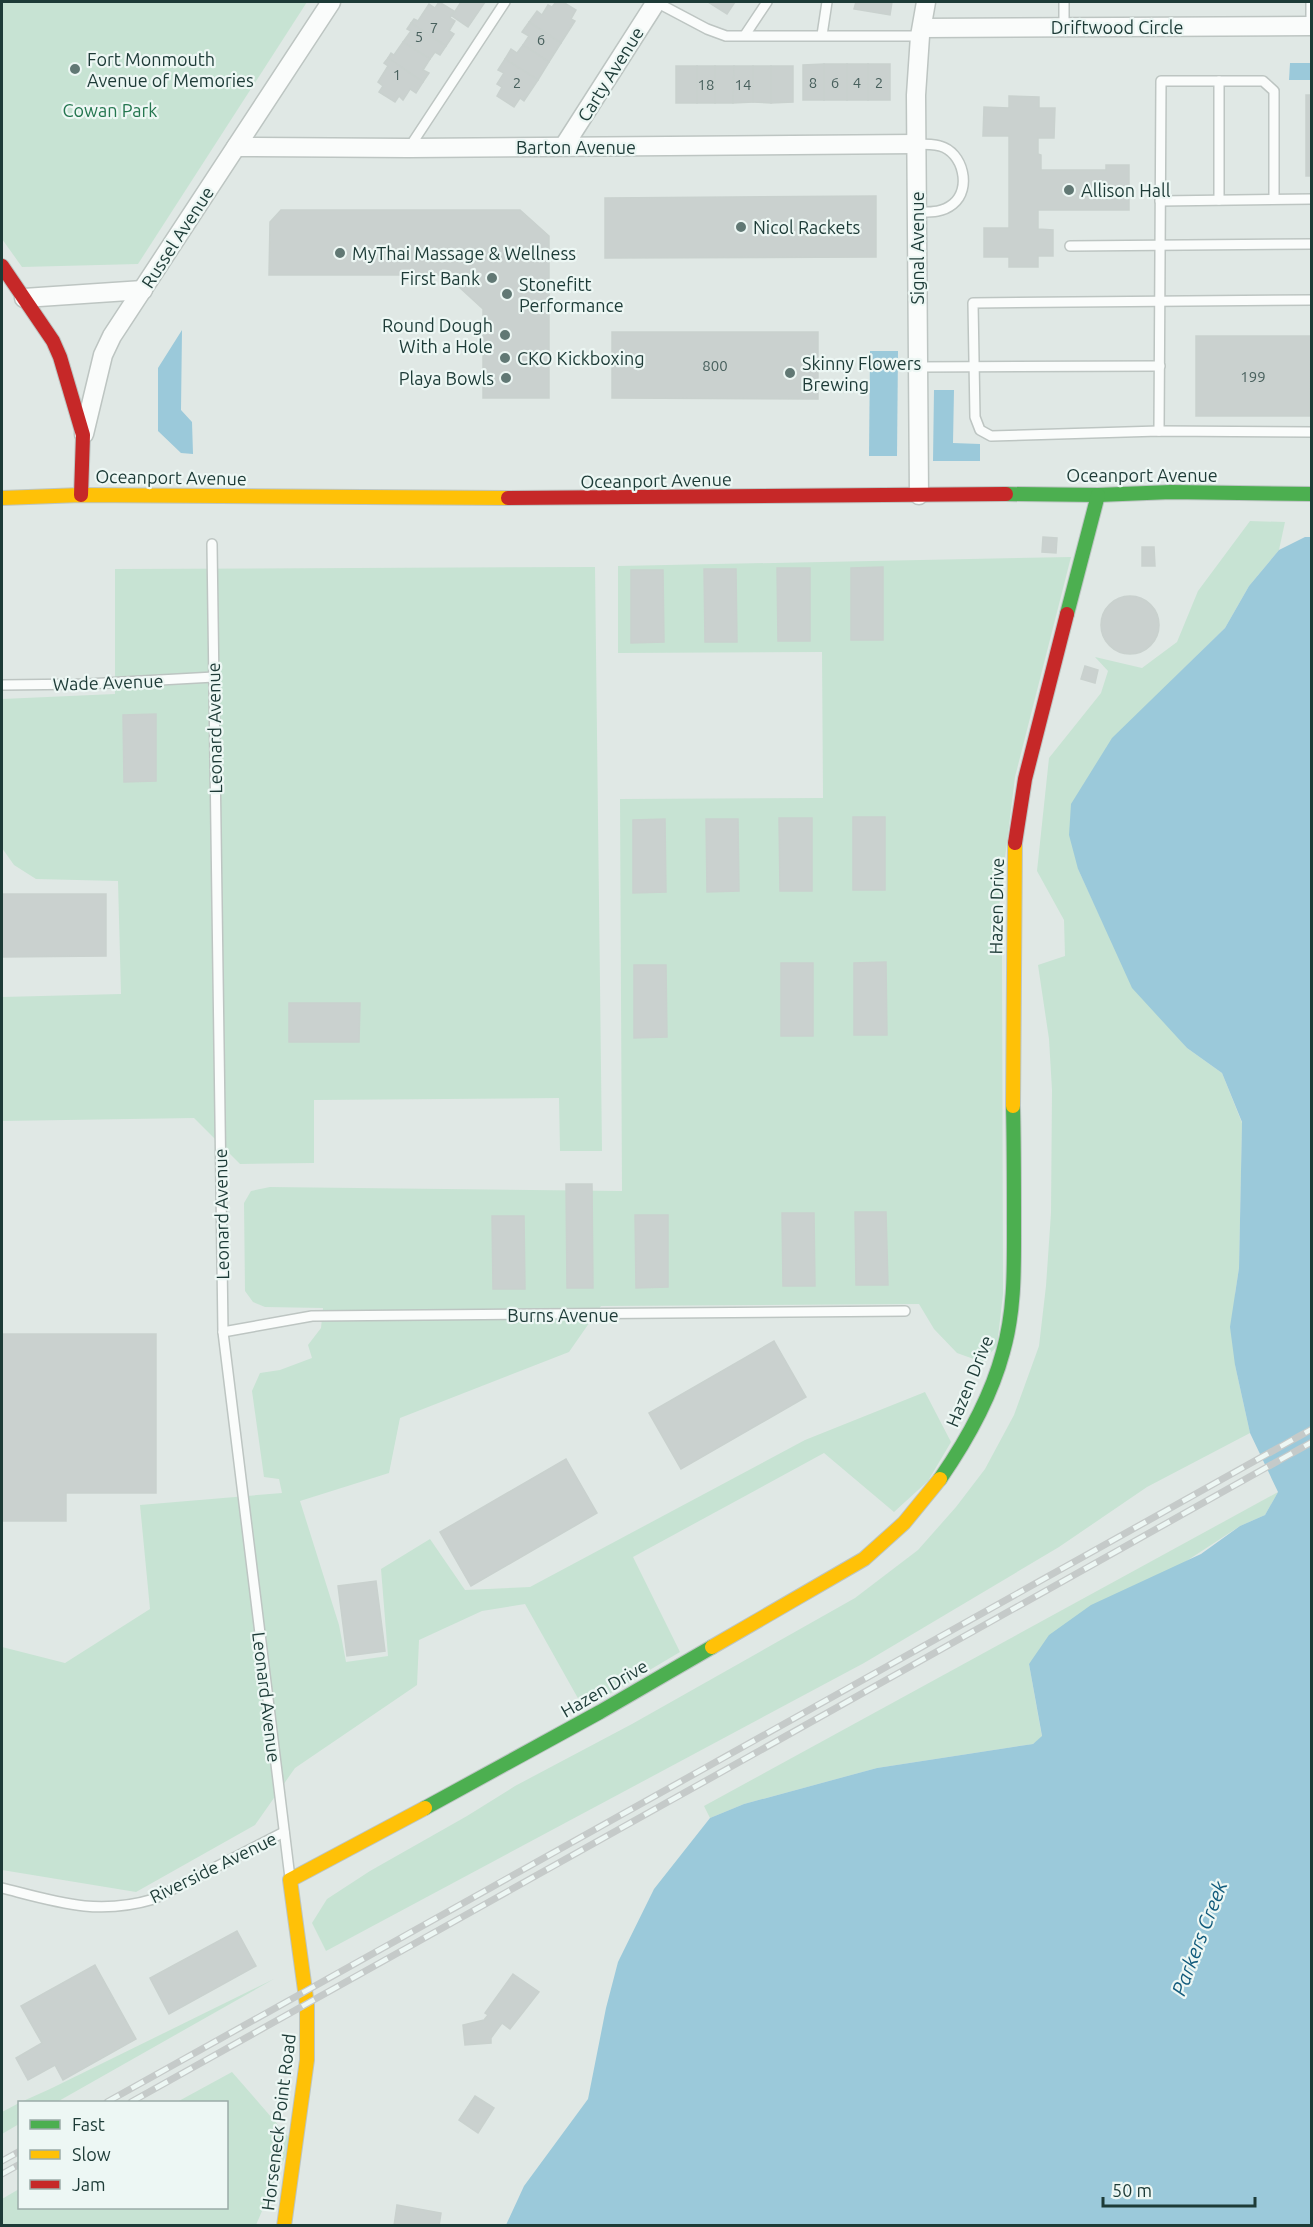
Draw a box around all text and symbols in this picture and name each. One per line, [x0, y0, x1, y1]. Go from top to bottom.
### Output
street label: Driftwood Circle [1051, 17, 1183, 37]
house number: 7 [430, 19, 438, 36]
street label: Carty Avenue [573, 23, 647, 125]
house number: 5 [415, 28, 423, 45]
house number: 6 [537, 31, 545, 48]
place label: Fort Monmouth Avenue of Memories [87, 49, 254, 90]
marker: Fort Monmouth Avenue of Memories [68, 62, 82, 76]
house number: 1 [393, 66, 401, 83]
house number: 2 [513, 74, 521, 91]
house number: 8 [809, 74, 817, 91]
house number: 6 [831, 74, 839, 91]
house number: 4 [853, 74, 861, 91]
house number: 2 [875, 74, 883, 91]
house number: 18 [698, 76, 714, 93]
house number: 14 [735, 76, 751, 93]
park label: Cowan Park [63, 100, 157, 120]
street label: Barton Avenue [516, 137, 636, 157]
place label: Allison Hall [1081, 180, 1171, 200]
street label: Russel Avenue [137, 183, 217, 291]
marker: Allison Hall [1062, 183, 1076, 197]
street label: Signal Avenue [907, 191, 927, 305]
place label: Nicol Rackets [753, 217, 861, 237]
marker: Nicol Rackets [734, 220, 748, 234]
place label: MyThai Massage & Wellness [352, 243, 576, 263]
marker: MyThai Massage & Wellness [333, 246, 347, 260]
place label: First Bank [400, 268, 480, 288]
marker: First Bank [485, 271, 499, 285]
place label: Stonefitt Performance [519, 274, 624, 315]
marker: Stonefitt Performance [500, 287, 514, 301]
place label: Round Dough With a Hole [382, 315, 493, 356]
marker: Round Dough With a Hole [498, 328, 512, 342]
place label: CKO Kickboxing [517, 348, 645, 368]
marker: CKO Kickboxing [498, 351, 512, 365]
place label: Skinny Flowers Brewing [802, 353, 922, 394]
house number: 800 [702, 357, 728, 374]
marker: Skinny Flowers Brewing [783, 366, 797, 380]
place label: Playa Bowls [399, 368, 494, 388]
house number: 199 [1240, 368, 1266, 385]
marker: Playa Bowls [499, 371, 513, 385]
street label: Oceanport Avenue [1066, 465, 1218, 485]
street label: Oceanport Avenue [95, 466, 247, 488]
street label: Oceanport Avenue [580, 469, 732, 491]
street label: Leonard Avenue [203, 662, 225, 794]
street label: Wade Avenue [52, 670, 164, 694]
street label: Hazen Drive [985, 857, 1007, 955]
street label: Leonard Avenue [210, 1148, 232, 1280]
street label: Burns Avenue [507, 1305, 619, 1325]
street label: Hazen Drive [942, 1332, 996, 1430]
street label: Leonard Avenue [249, 1631, 285, 1763]
street label: Hazen Drive [557, 1655, 651, 1721]
street label: Riverside Avenue [146, 1828, 280, 1906]
water label: Parkers Creek [1167, 1877, 1232, 1999]
street label: Horseneck Point Road [257, 2033, 299, 2211]
legend [18, 2101, 228, 2209]
text: Fast [72, 2114, 105, 2134]
text: Slow [72, 2144, 111, 2164]
scale bar [1103, 2170, 1254, 2208]
text: Jam [72, 2174, 106, 2194]
text: 50 m [1112, 2180, 1152, 2200]

